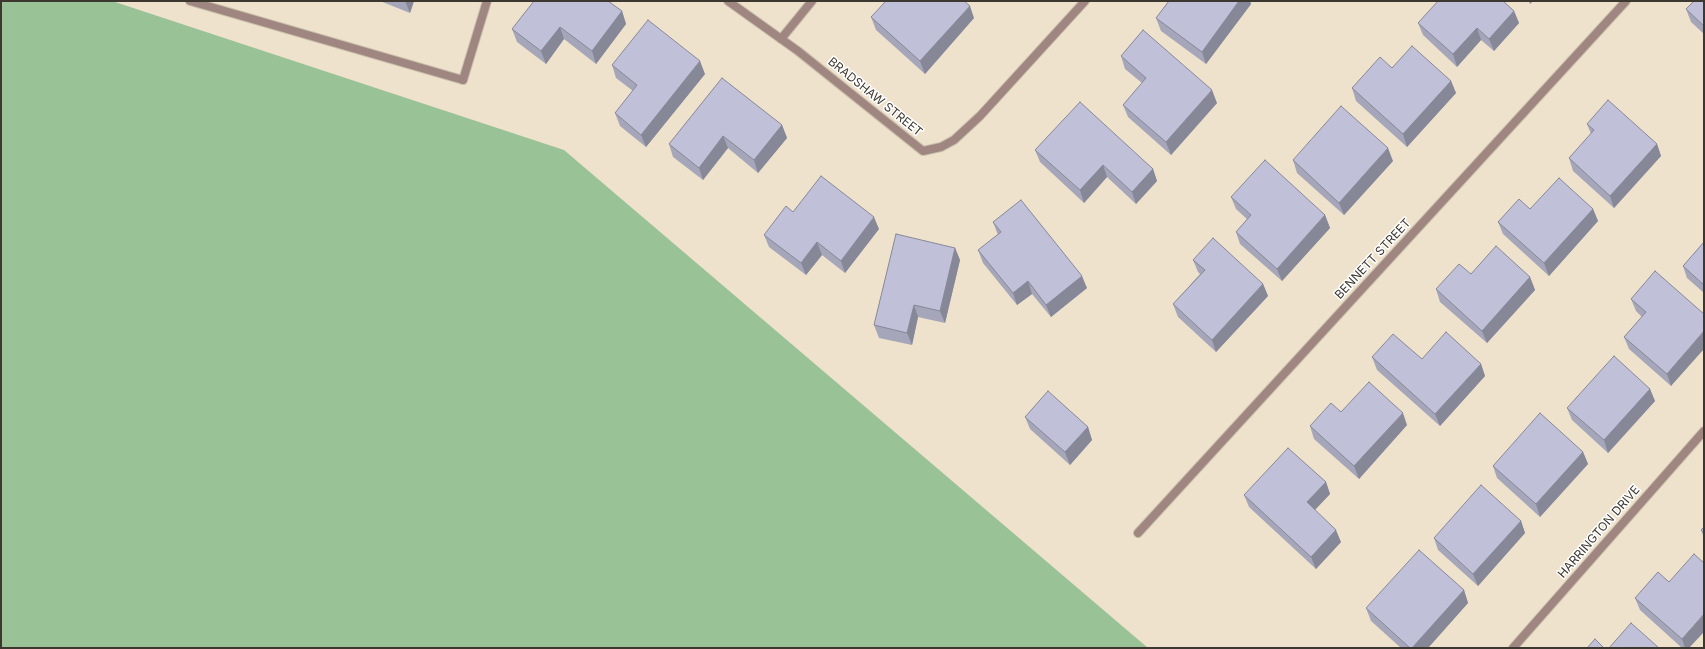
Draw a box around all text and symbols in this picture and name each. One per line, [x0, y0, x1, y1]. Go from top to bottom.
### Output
street label: BRADSHAW STREET [825, 55, 925, 139]
street label: BENNETT STREET [1332, 216, 1414, 302]
street label: HARRINGTON DRIVE [1555, 483, 1643, 581]

